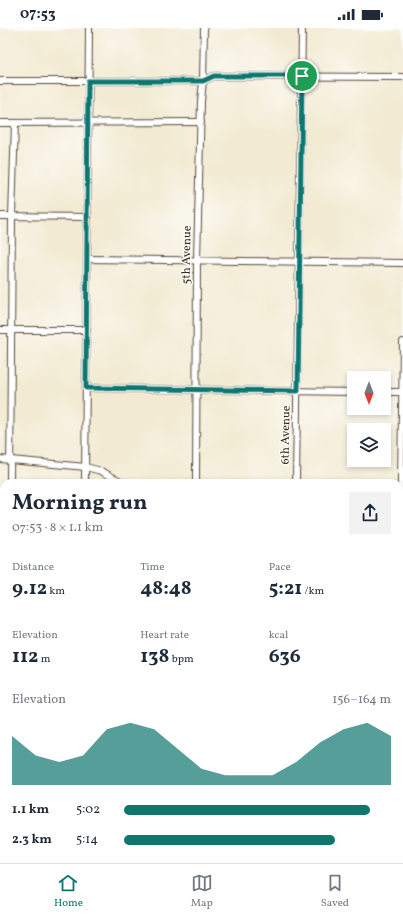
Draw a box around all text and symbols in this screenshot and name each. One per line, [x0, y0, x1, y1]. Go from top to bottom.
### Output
text: 07:53 [20, 4, 56, 25]
pin [285, 59, 319, 93]
icon: arrive [291, 65, 313, 87]
street label: 5th Avenue [178, 225, 196, 285]
north arrow [347, 371, 391, 415]
map controls [347, 371, 391, 467]
street label: 6th Avenue [277, 405, 295, 465]
button: layers [347, 423, 391, 467]
text: Morning run [12, 488, 147, 519]
button: share [349, 492, 391, 534]
text: 07:53 · 8 × 1.1 km [12, 519, 103, 537]
text: Distance [12, 560, 54, 575]
text: Time [140, 560, 164, 575]
text: Pace [269, 560, 291, 575]
text: 9.12 [12, 575, 47, 603]
text: 48:48 [140, 575, 192, 603]
text: 5:21 [269, 575, 302, 603]
text: km [47, 584, 65, 599]
text: /km [302, 584, 324, 599]
text: Elevation [12, 628, 58, 643]
text: Heart rate [140, 628, 189, 643]
text: kcal [269, 628, 288, 643]
text: 112 [12, 643, 38, 671]
text: 138 [140, 643, 169, 671]
text: 636 [269, 643, 301, 671]
text: m [38, 652, 50, 667]
text: bpm [169, 652, 194, 667]
text: Elevation [12, 691, 66, 709]
text: 156–164 m [332, 691, 391, 709]
text: 1.1 km [12, 801, 49, 819]
text: 5:02 [76, 801, 100, 819]
text: 2.3 km [12, 831, 52, 849]
text: 5:14 [76, 831, 98, 849]
tab: Home [54, 872, 83, 911]
tab: Map [191, 872, 213, 911]
tab: Saved [321, 872, 349, 911]

